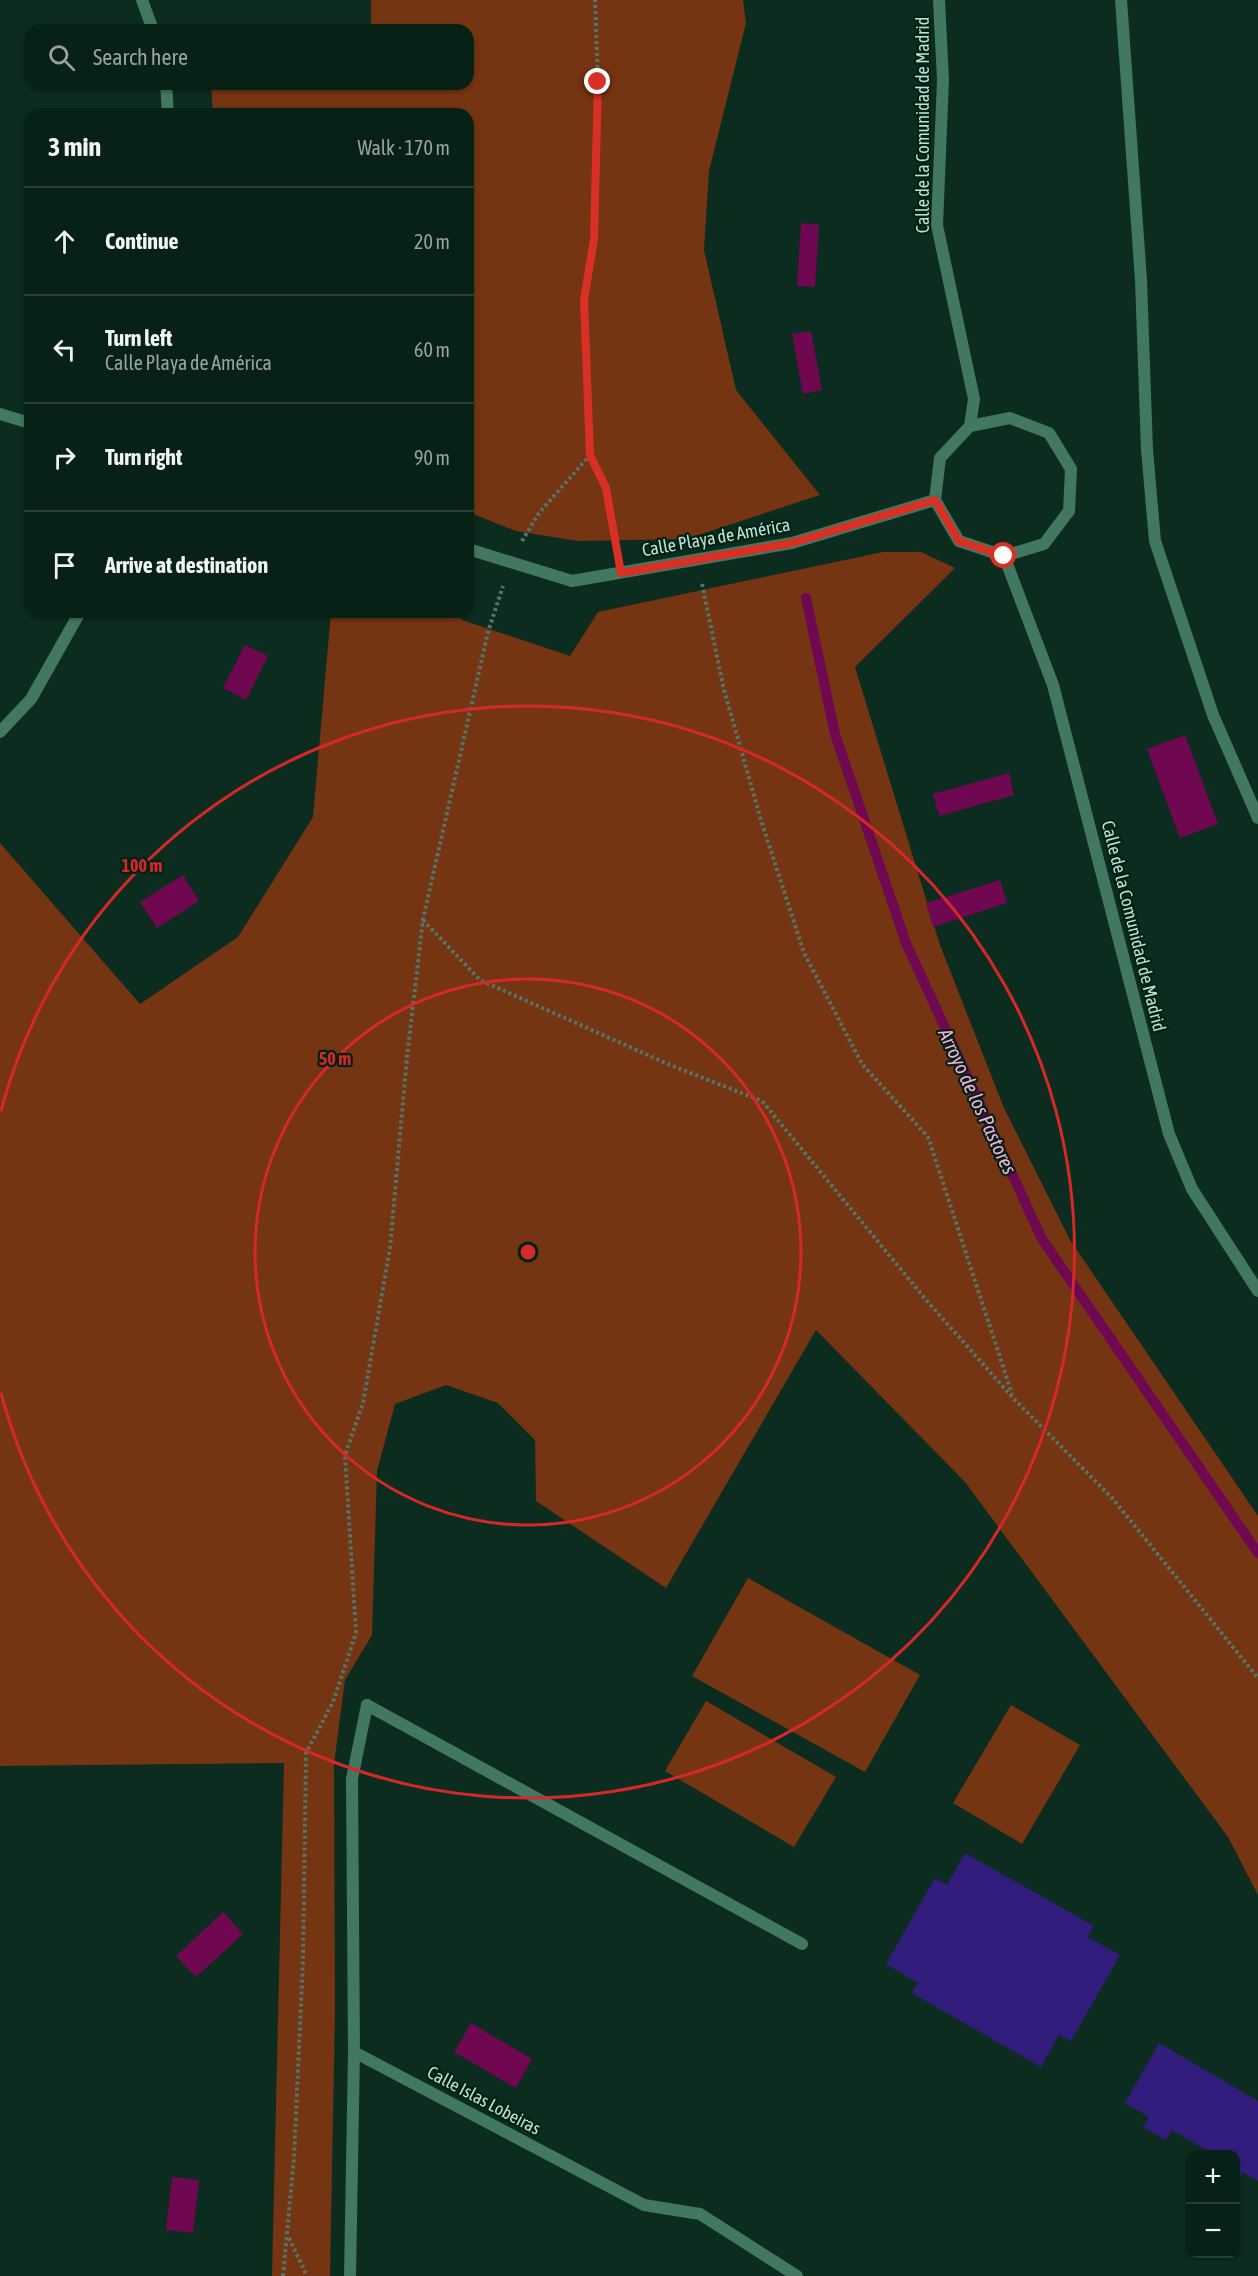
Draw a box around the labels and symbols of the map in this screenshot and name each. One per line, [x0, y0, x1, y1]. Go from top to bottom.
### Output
street label: Calle de la Comunidad de Madrid [912, 17, 933, 233]
route end [584, 68, 610, 94]
street label: Calle Playa de América [640, 514, 792, 560]
route start [990, 542, 1016, 568]
street label: Calle de la Comunidad de Madrid [1098, 819, 1170, 1033]
text: 100 m [122, 855, 162, 876]
water label: Arroyo de los Pastores [934, 1024, 1022, 1178]
text: 50 m [319, 1048, 351, 1069]
centre of rings [518, 1242, 538, 1262]
street label: Calle Islas Lobeiras [424, 2061, 544, 2139]

